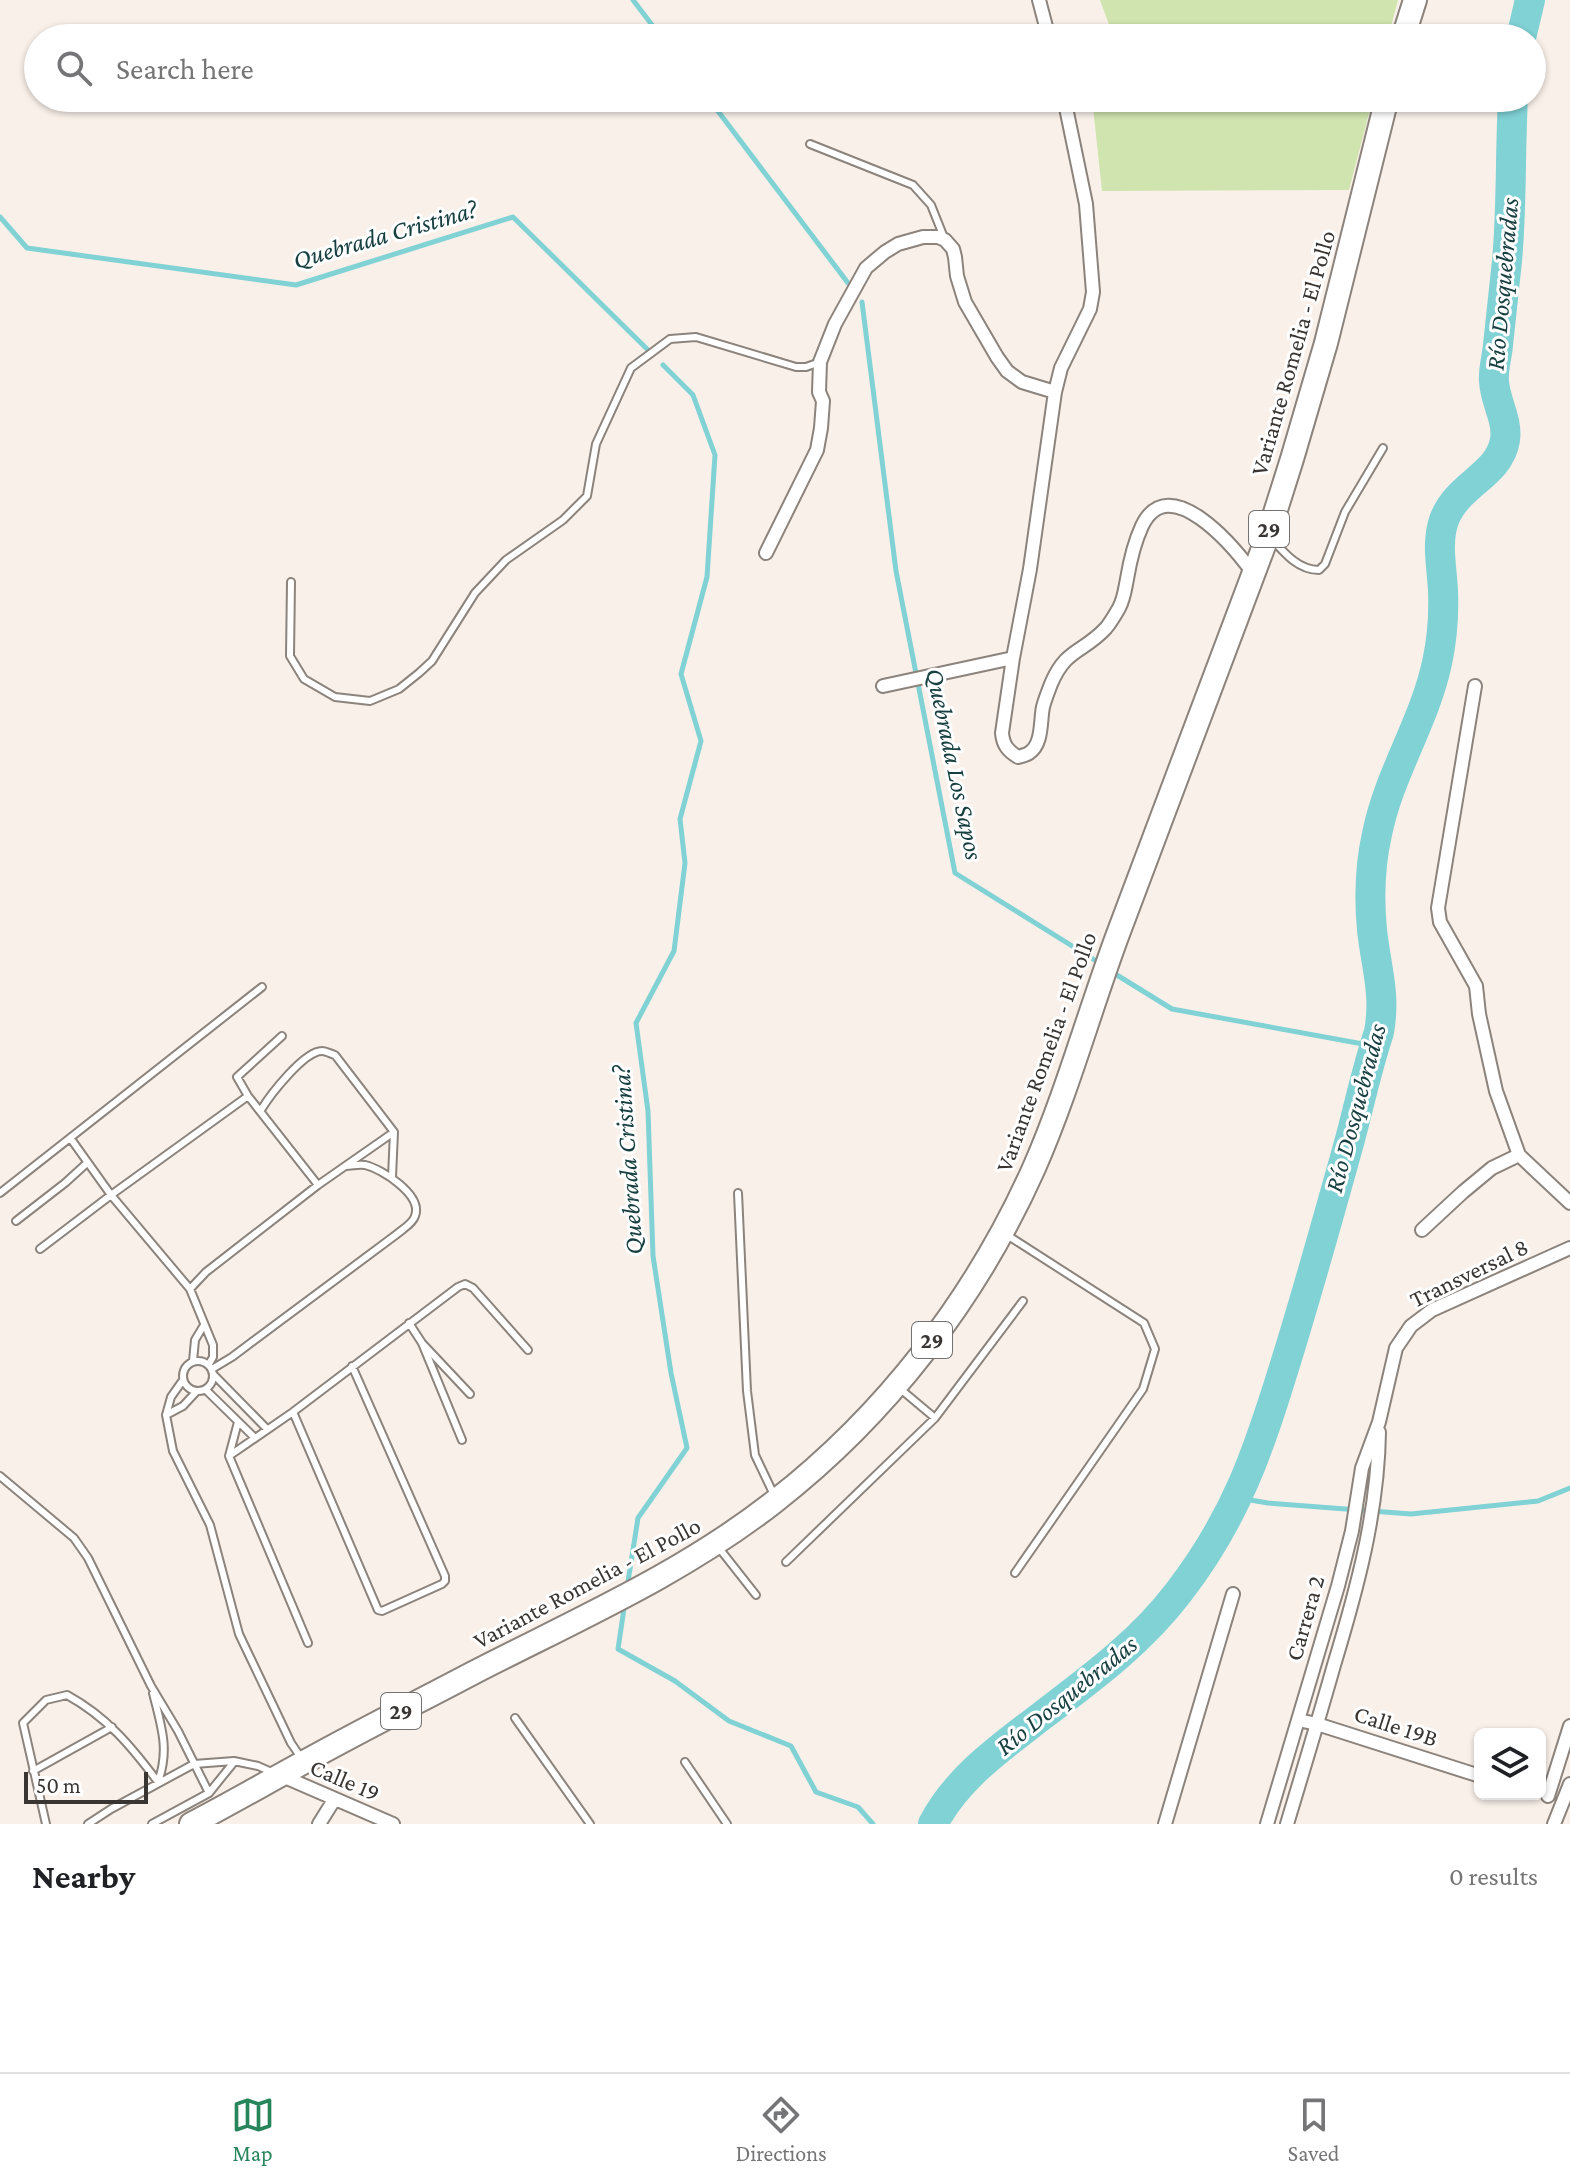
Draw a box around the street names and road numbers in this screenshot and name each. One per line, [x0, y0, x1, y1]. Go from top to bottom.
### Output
street label: Variante Romelia - El Pollo [1245, 227, 1340, 478]
road number: 29 [1249, 511, 1289, 547]
street label: Variante Romelia - El Pollo [990, 928, 1102, 1176]
street label: Transversal 8 [1405, 1232, 1532, 1313]
road number: 29 [912, 1322, 952, 1358]
street label: Variante Romelia - El Pollo [469, 1511, 705, 1654]
street label: Carrera 2 [1280, 1572, 1330, 1664]
road number: 29 [381, 1693, 421, 1729]
street label: Calle 19B [1351, 1699, 1441, 1752]
street label: Calle 19 [306, 1753, 384, 1806]

